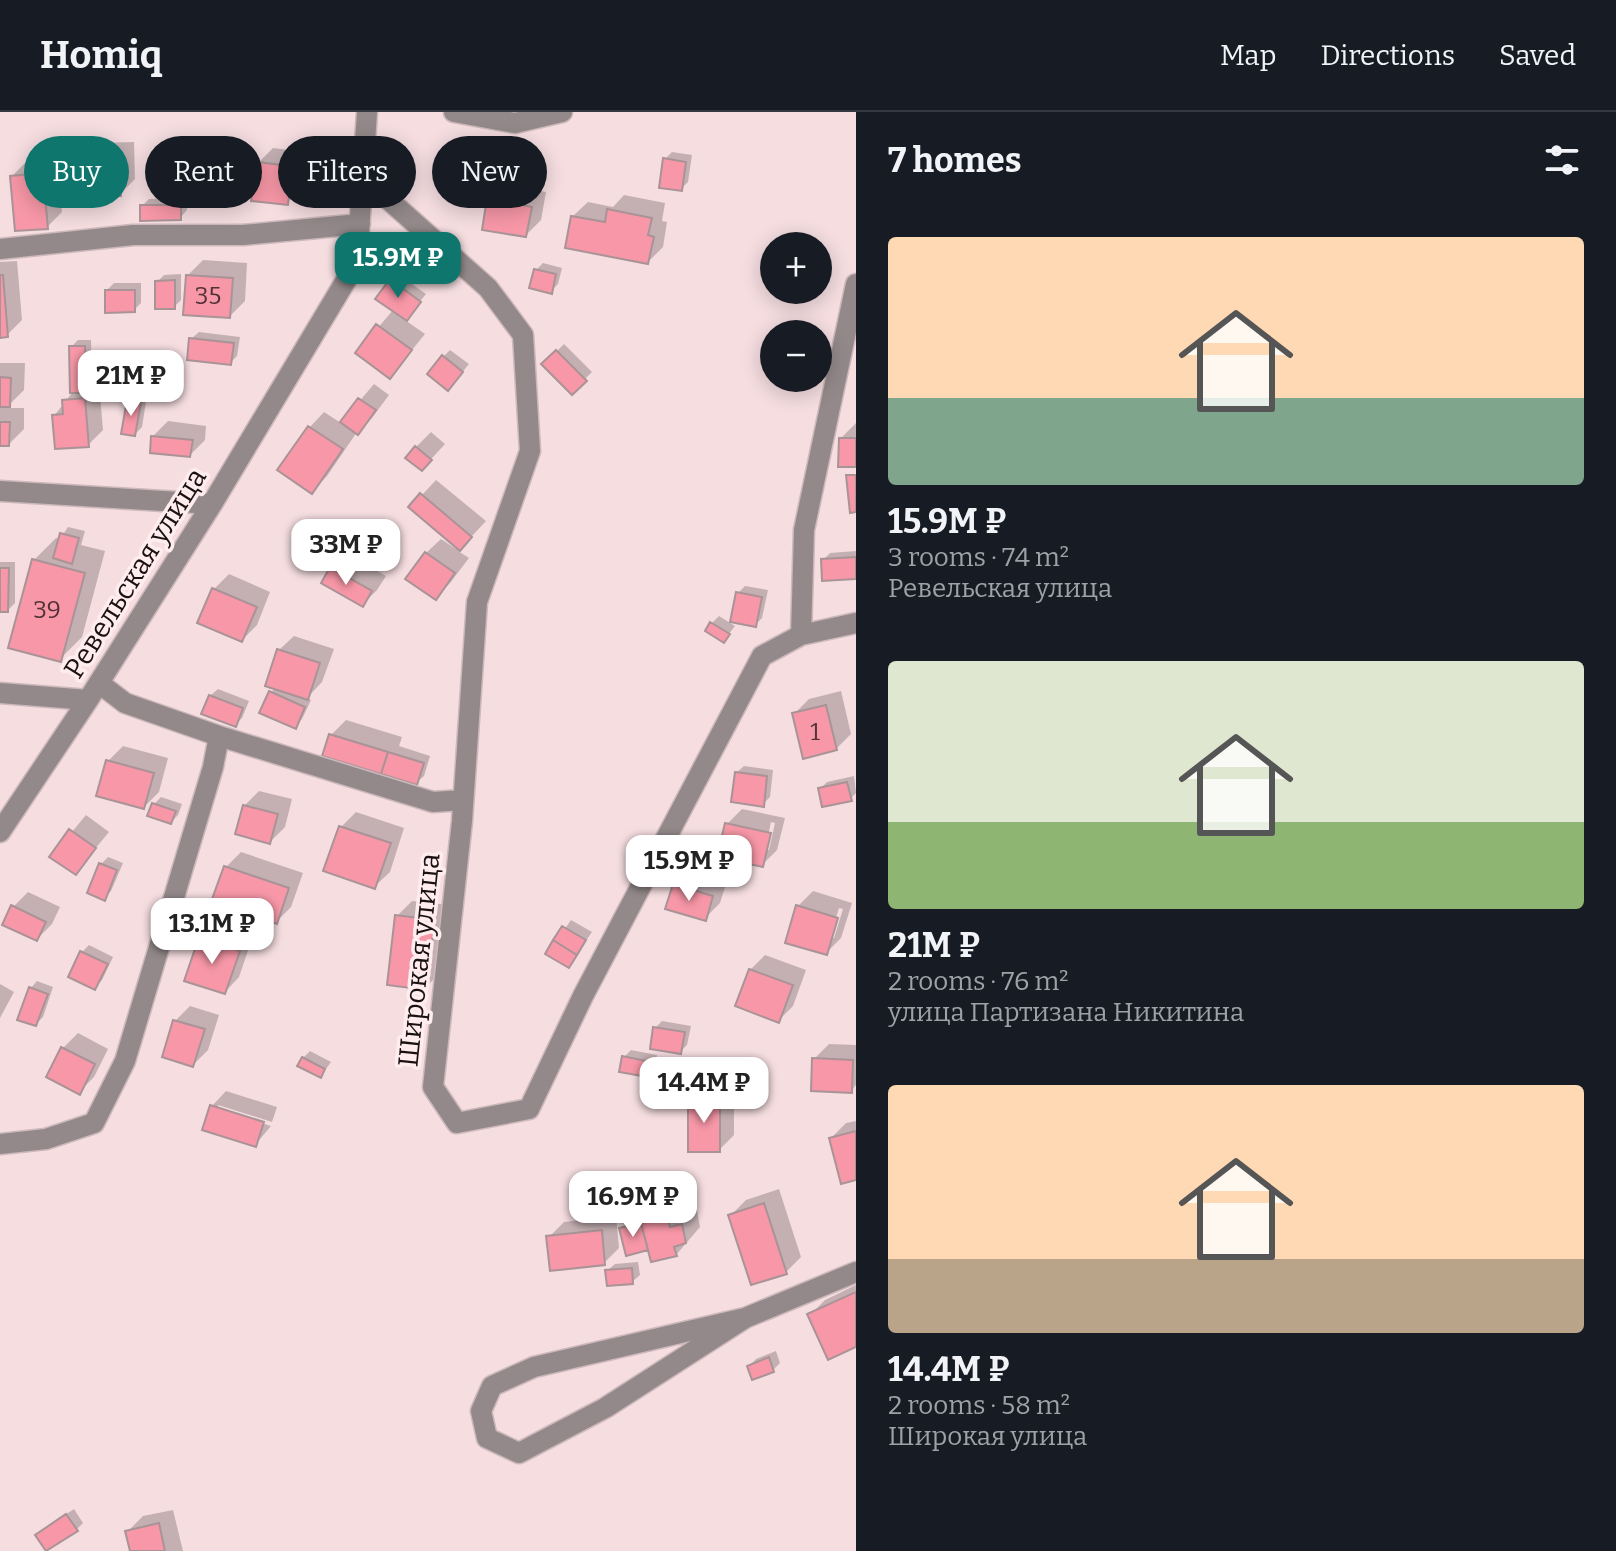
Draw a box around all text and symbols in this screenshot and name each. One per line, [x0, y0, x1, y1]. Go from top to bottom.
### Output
text: Homiq [40, 32, 162, 78]
text: Map [1220, 39, 1276, 72]
text: Directions [1320, 39, 1455, 72]
text: Saved [1499, 39, 1576, 72]
chip: Buy [24, 136, 129, 208]
chip: Rent [145, 136, 262, 208]
chip: Filters [278, 136, 416, 208]
chip: New [432, 136, 547, 208]
icon: filters [1540, 138, 1584, 182]
text: 7 homes [888, 140, 1021, 181]
pin: 15.9M ₽ [324, 232, 472, 300]
map controls [760, 232, 832, 392]
button: + [760, 232, 832, 304]
text: 15.9M ₽ [353, 242, 443, 273]
house number: 35 [195, 282, 221, 310]
icon: home [1164, 289, 1308, 433]
button: − [760, 320, 832, 392]
pin: 21M ₽ [75, 350, 187, 418]
text: 21M ₽ [96, 360, 166, 391]
street label: Ревельская улица [57, 462, 213, 684]
text: 15.9M ₽ [888, 501, 1006, 542]
pin: 33M ₽ [290, 519, 402, 587]
text: 33M ₽ [309, 529, 383, 560]
text: 3 rooms · 74 m² [888, 542, 1069, 573]
text: Ревельская улица [888, 573, 1112, 604]
house number: 39 [33, 596, 61, 624]
icon: home [1164, 713, 1308, 857]
house number: 1 [810, 718, 820, 746]
pin: 15.9M ₽ [615, 835, 763, 903]
text: 15.9M ₽ [644, 845, 734, 876]
street label: Широкая улица [391, 852, 447, 1068]
pin: 13.1M ₽ [138, 898, 286, 966]
text: 13.1M ₽ [169, 908, 255, 939]
text: 21M ₽ [888, 925, 980, 966]
text: 2 rooms · 76 m² [888, 966, 1068, 997]
text: улица Партизана Никитина [888, 997, 1244, 1028]
pin: 14.4M ₽ [630, 1057, 778, 1125]
text: 14.4M ₽ [658, 1067, 750, 1098]
icon: home [1164, 1137, 1308, 1281]
pin: 16.9M ₽ [559, 1171, 707, 1239]
text: 16.9M ₽ [587, 1181, 679, 1212]
text: 14.4M ₽ [888, 1349, 1009, 1390]
text: 2 rooms · 58 m² [888, 1390, 1070, 1421]
text: Широкая улица [888, 1421, 1087, 1452]

